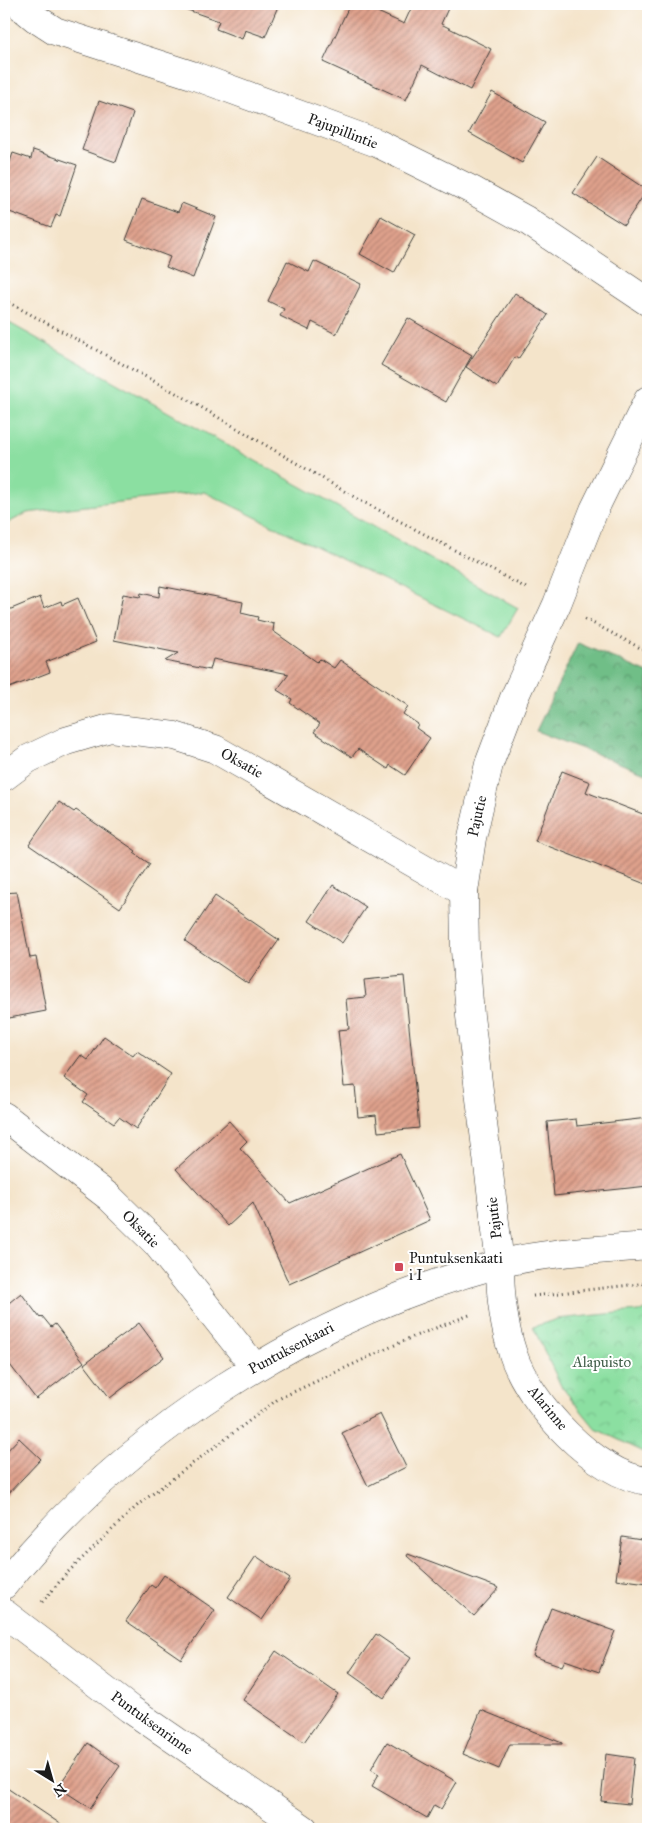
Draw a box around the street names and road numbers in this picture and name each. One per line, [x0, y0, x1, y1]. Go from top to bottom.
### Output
street label: Pajupillintie [305, 109, 381, 153]
street label: Oksatie [218, 744, 266, 782]
street label: Pajutie [464, 794, 490, 838]
street label: Pajutie [483, 1196, 505, 1240]
street label: Oksatie [118, 1206, 164, 1252]
street label: Puntuksenkaari [245, 1318, 337, 1378]
street label: Alarinne [524, 1381, 572, 1434]
street label: Puntuksenrinne [107, 1687, 197, 1759]

